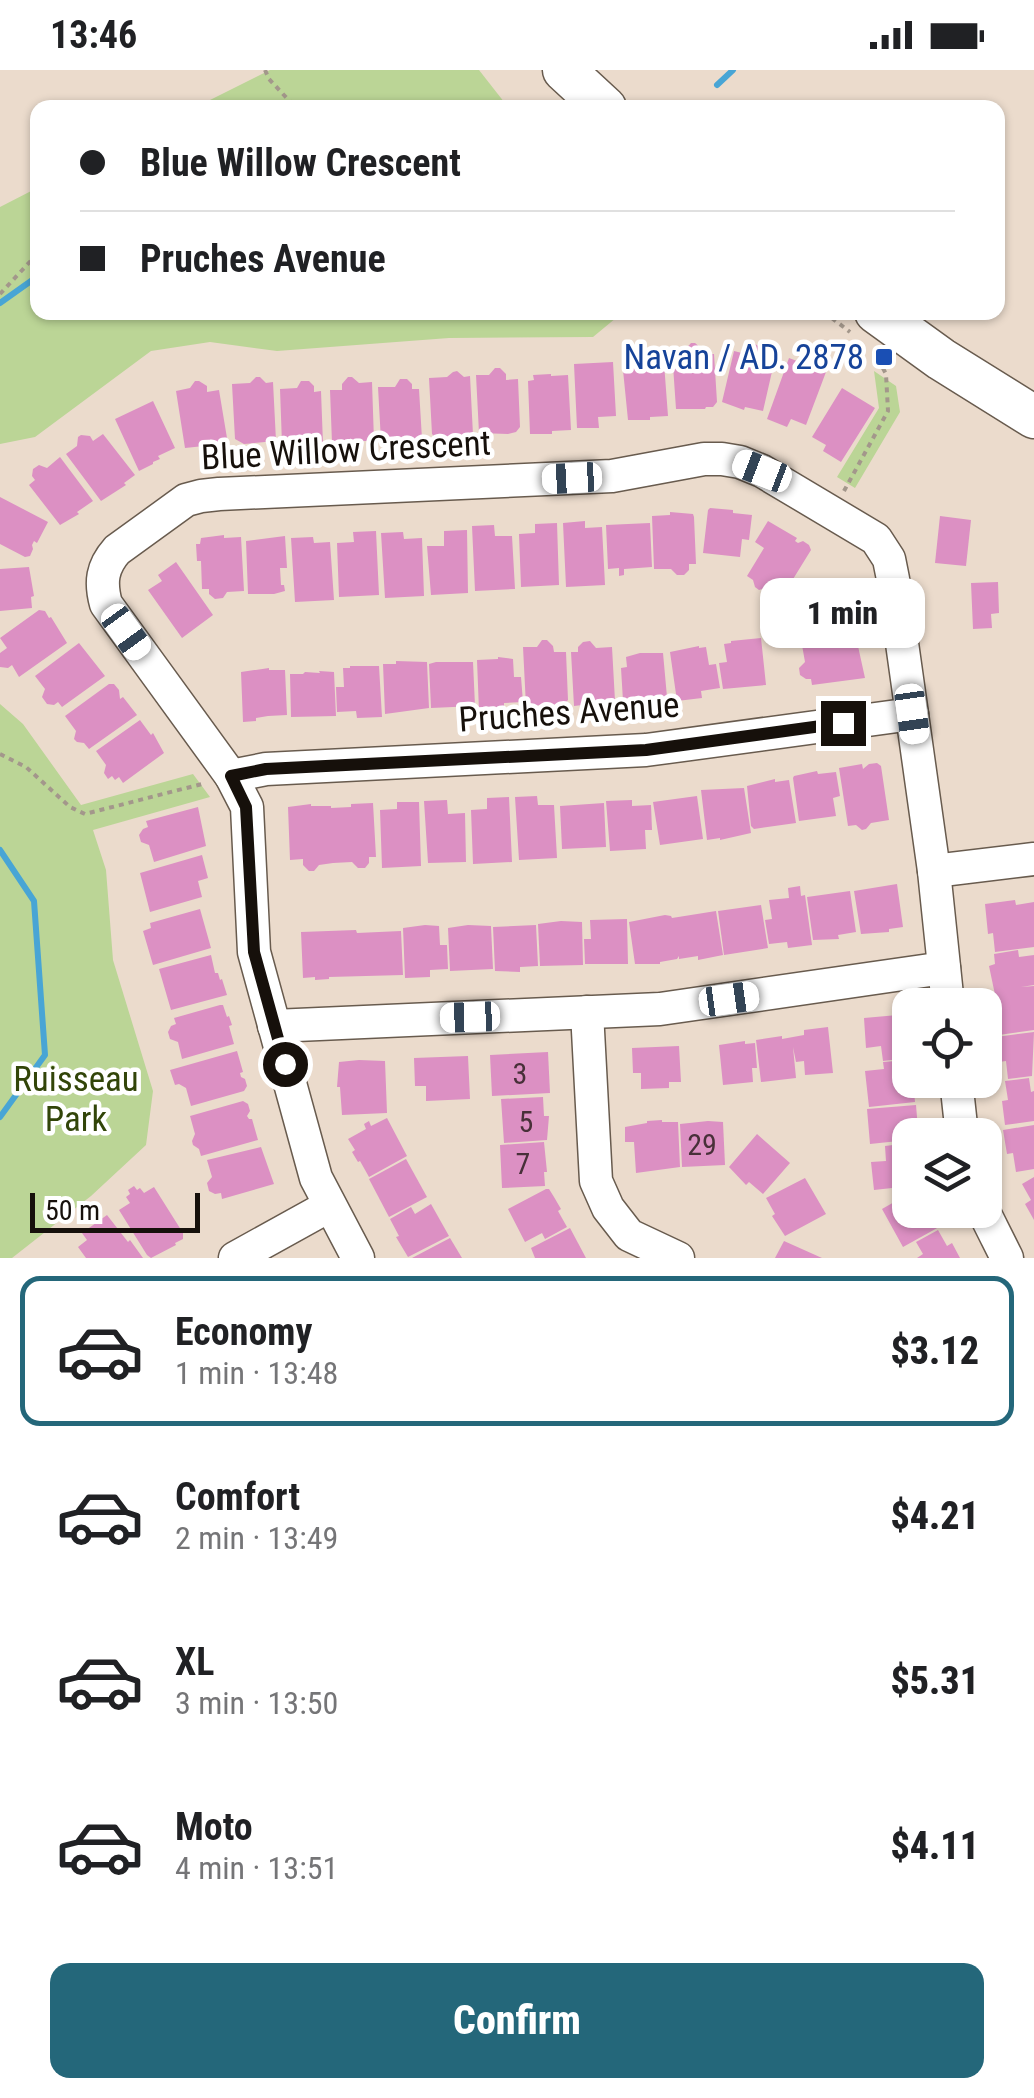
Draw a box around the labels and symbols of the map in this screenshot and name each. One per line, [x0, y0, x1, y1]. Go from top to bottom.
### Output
place label: Navan / AD. 2878 [624, 337, 864, 378]
marker: Navan / AD. 2878 [873, 346, 895, 368]
street label: Blue Willow Crescent [200, 422, 492, 479]
car [729, 446, 795, 496]
car [541, 461, 603, 495]
callout: 1 min [760, 578, 926, 648]
car [96, 599, 156, 665]
car [893, 682, 931, 746]
street label: Pruches Avenue [457, 684, 681, 741]
route end [821, 701, 866, 746]
car [697, 980, 761, 1018]
car [439, 1001, 501, 1033]
route start [263, 1042, 308, 1087]
house number: 3 [513, 1056, 527, 1091]
park label: Ruisseau Park [13, 1059, 139, 1140]
house number: 5 [519, 1104, 533, 1139]
house number: 29 [687, 1127, 717, 1162]
house number: 7 [516, 1146, 530, 1181]
scale bar [30, 1188, 200, 1232]

